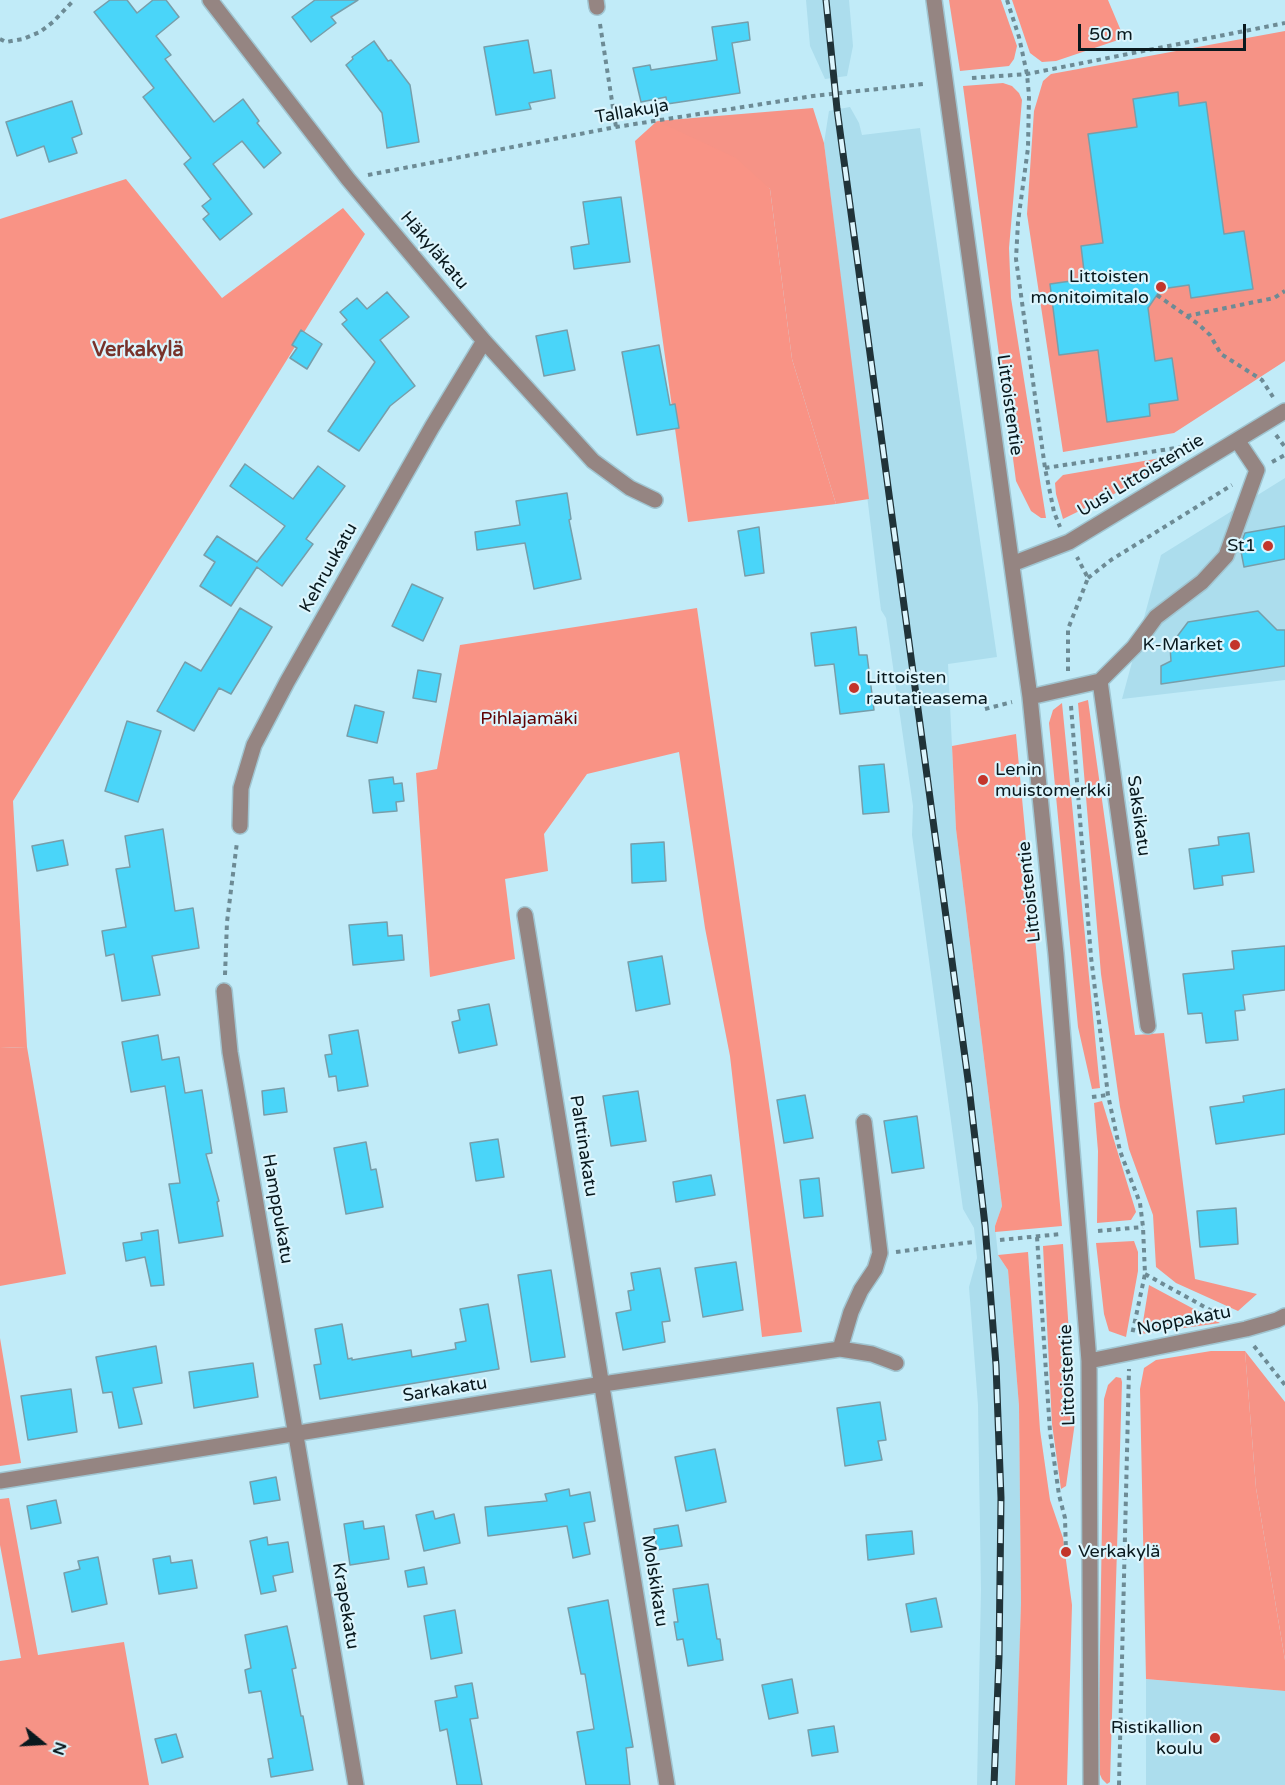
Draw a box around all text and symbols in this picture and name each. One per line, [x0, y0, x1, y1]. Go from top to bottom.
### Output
scale bar [1081, 12, 1249, 50]
text: 50 m [1089, 23, 1133, 45]
street label: Tallakuja [594, 95, 670, 129]
street label: Häkyläkatu [395, 208, 473, 294]
place label: Littoisten monitoimitalo [1030, 266, 1149, 308]
marker: Littoisten monitoimitalo [1154, 280, 1168, 294]
district label: Verkakylä [92, 339, 184, 363]
street label: Littoistentie [991, 353, 1027, 457]
street label: Uusi Littoistentie [1074, 430, 1208, 522]
street label: Kehruukatu [295, 519, 363, 617]
place label: St1 [1227, 535, 1256, 557]
marker: St1 [1261, 539, 1275, 553]
place label: K-Market [1142, 634, 1223, 656]
marker: K-Market [1228, 638, 1242, 652]
place label: Littoisten rautatieasema [866, 667, 988, 710]
marker: Littoisten rautatieasema [847, 681, 861, 695]
park label: Pihlajamäki [480, 708, 578, 730]
place label: Lenin muistomerkki [995, 759, 1111, 802]
marker: Lenin muistomerkki [976, 773, 990, 787]
street label: Saksikatu [1122, 774, 1154, 858]
street label: Littoistentie [1014, 840, 1046, 944]
street label: Palttinakatu [564, 1093, 602, 1199]
street label: Hamppukatu [257, 1152, 297, 1266]
street label: Noppakatu [1135, 1301, 1233, 1341]
street label: Littoistentie [1055, 1324, 1081, 1426]
street label: Sarkakatu [401, 1373, 489, 1407]
street label: Molskikatu [636, 1533, 672, 1629]
place label: Verkakylä [1078, 1541, 1160, 1563]
marker: Verkakylä [1059, 1545, 1073, 1559]
street label: Krapekatu [327, 1561, 363, 1651]
north arrow [12, 1713, 72, 1773]
place label: Ristikallion koulu [1111, 1717, 1203, 1760]
marker: Ristikallion koulu [1208, 1731, 1222, 1745]
text: N [48, 1739, 71, 1758]

